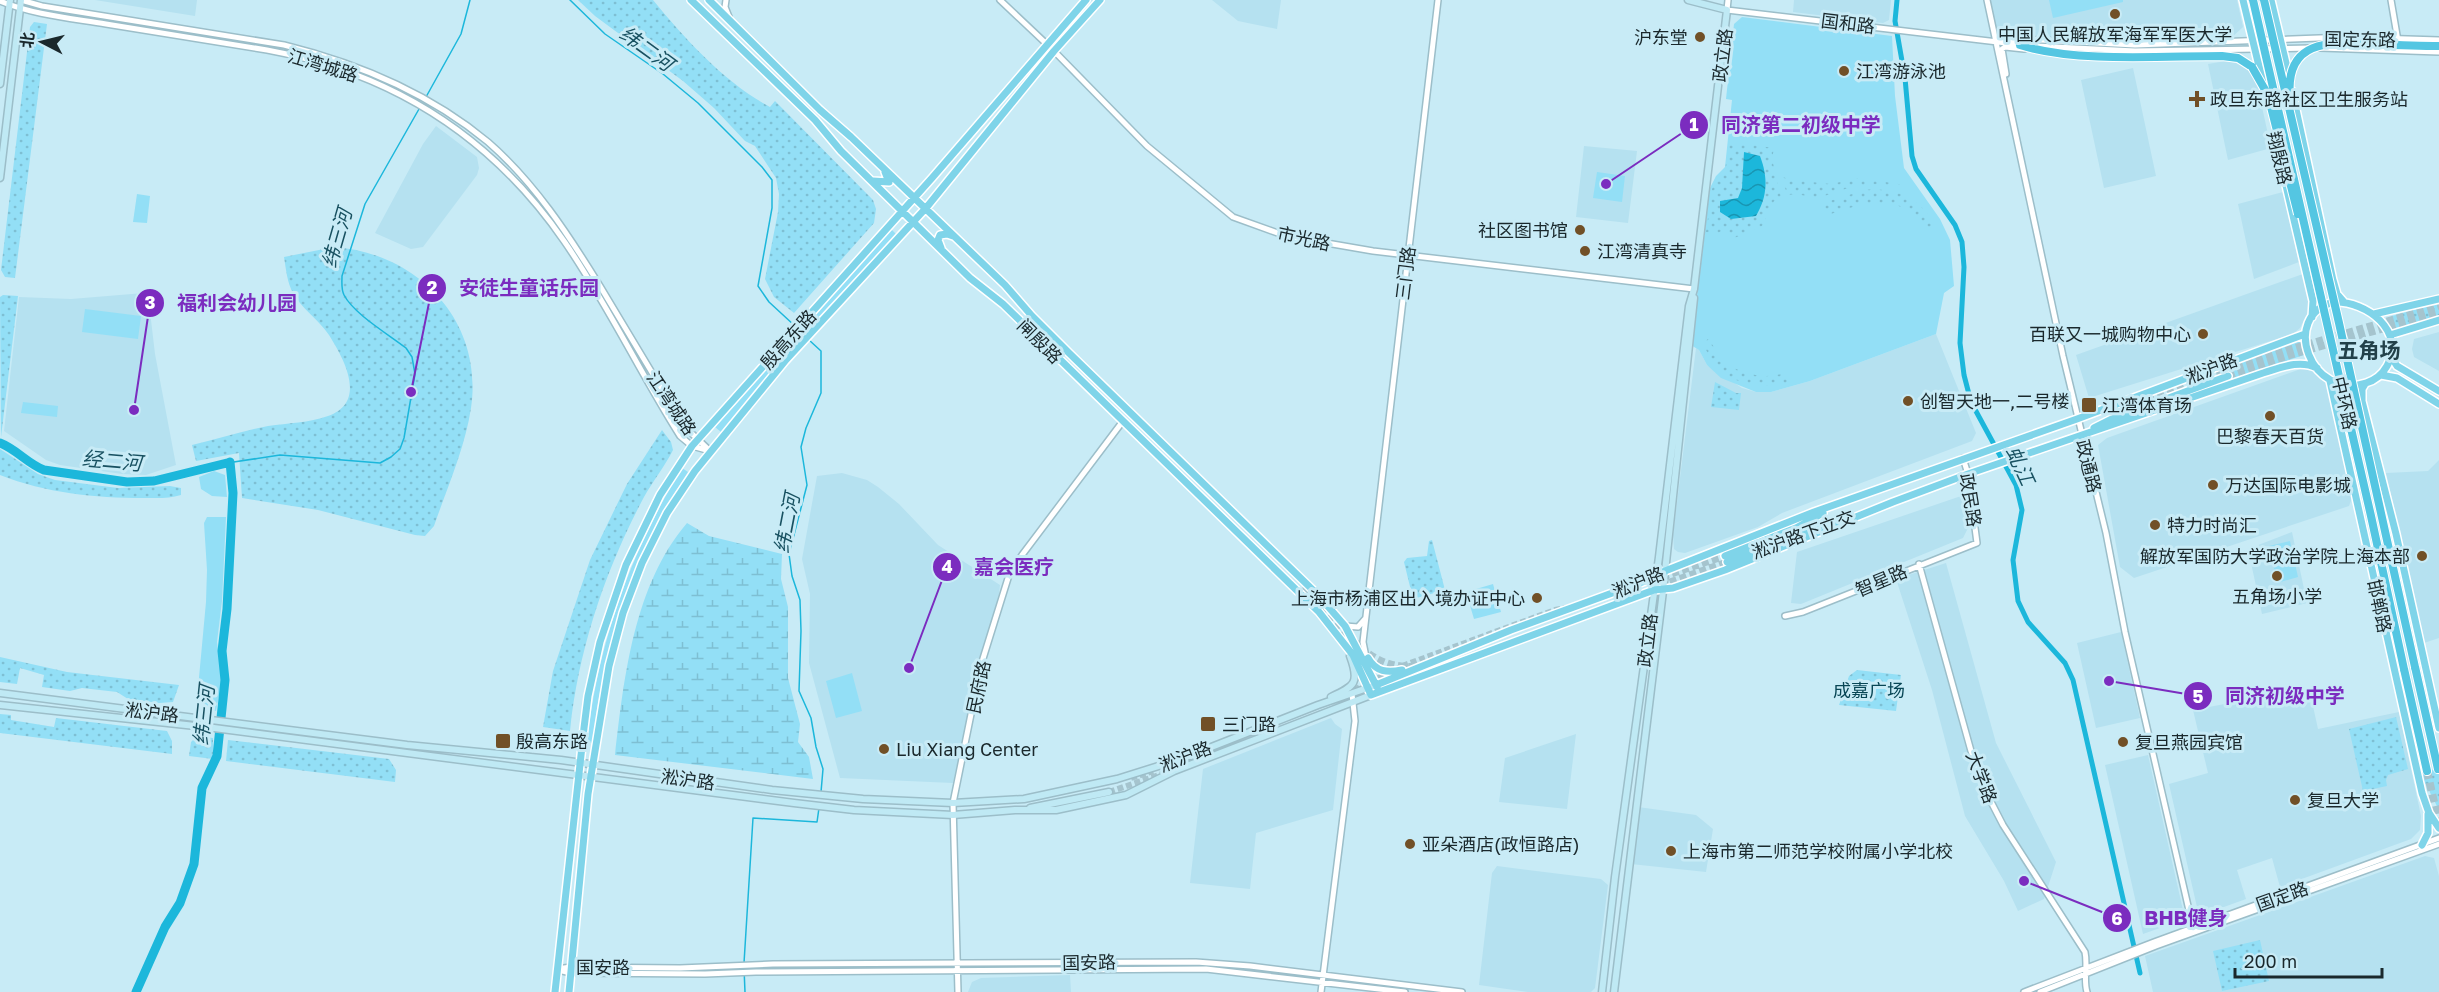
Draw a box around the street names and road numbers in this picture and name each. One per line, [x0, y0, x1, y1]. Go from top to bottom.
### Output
street label: 国和路 [1820, 9, 1876, 37]
street label: 政立路 [1708, 27, 1736, 83]
street label: 国定东路 [2324, 27, 2396, 51]
street label: 江湾城路 [285, 44, 361, 86]
street label: 翔殷路 [2263, 129, 2297, 187]
street label: 市光路 [1275, 222, 1333, 254]
street label: 三门路 [1391, 245, 1419, 301]
street label: 殷高东路 [756, 305, 820, 373]
street label: 闸殷路 [1013, 314, 1067, 368]
street label: 淞沪路 [2182, 348, 2240, 388]
street label: 江湾城路 [643, 367, 701, 439]
street label: 中环路 [2328, 374, 2362, 432]
street label: 政通路 [2072, 437, 2106, 495]
street label: 政民路 [1956, 472, 1986, 528]
street label: 淞沪路下立交 [1748, 505, 1858, 563]
street label: 智星路 [1852, 559, 1910, 601]
street label: 淞沪路 [1609, 562, 1667, 602]
street label: 邯郸路 [2364, 577, 2396, 635]
street label: 政立路 [1633, 612, 1661, 668]
street label: 民府路 [962, 658, 994, 716]
street label: 淞沪路 [124, 698, 180, 726]
street label: 淞沪路 [1156, 736, 1214, 776]
street label: 大学路 [1962, 748, 2002, 806]
street label: 淞沪路 [660, 764, 716, 794]
street label: 国定路 [2253, 876, 2311, 916]
street label: 国安路 [1062, 951, 1116, 973]
street label: 国安路 [576, 956, 630, 978]

